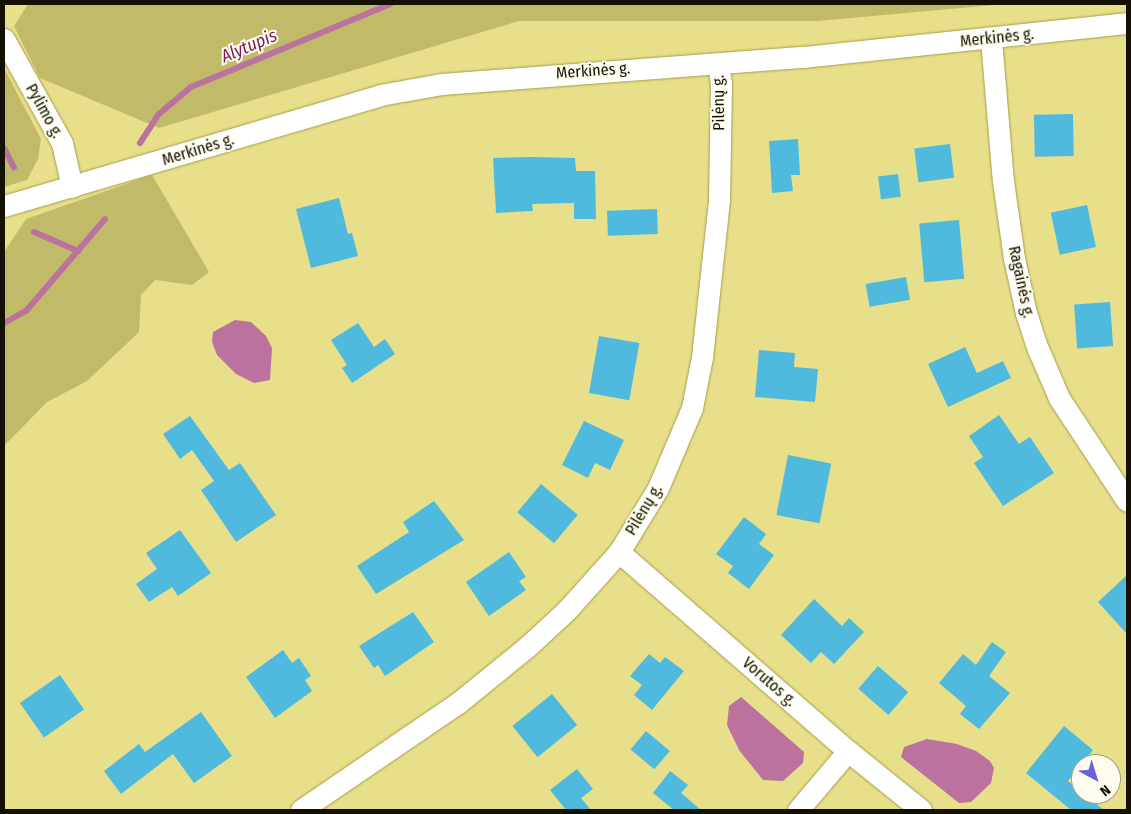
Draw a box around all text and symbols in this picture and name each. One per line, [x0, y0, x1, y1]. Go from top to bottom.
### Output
water label: Alytupis [218, 25, 280, 67]
street label: Merkinės g. [959, 25, 1035, 51]
street label: Merkinės g. [555, 59, 631, 83]
street label: Pilėnų g. [709, 75, 729, 131]
street label: Pylimo g. [21, 80, 67, 142]
street label: Merkinės g. [160, 130, 236, 170]
street label: Ragainės g. [1004, 244, 1038, 320]
street label: Pilėnų g. [621, 481, 667, 539]
street label: Vorutos g. [738, 653, 800, 711]
north arrow [1071, 754, 1121, 804]
text: N [1097, 781, 1114, 800]

